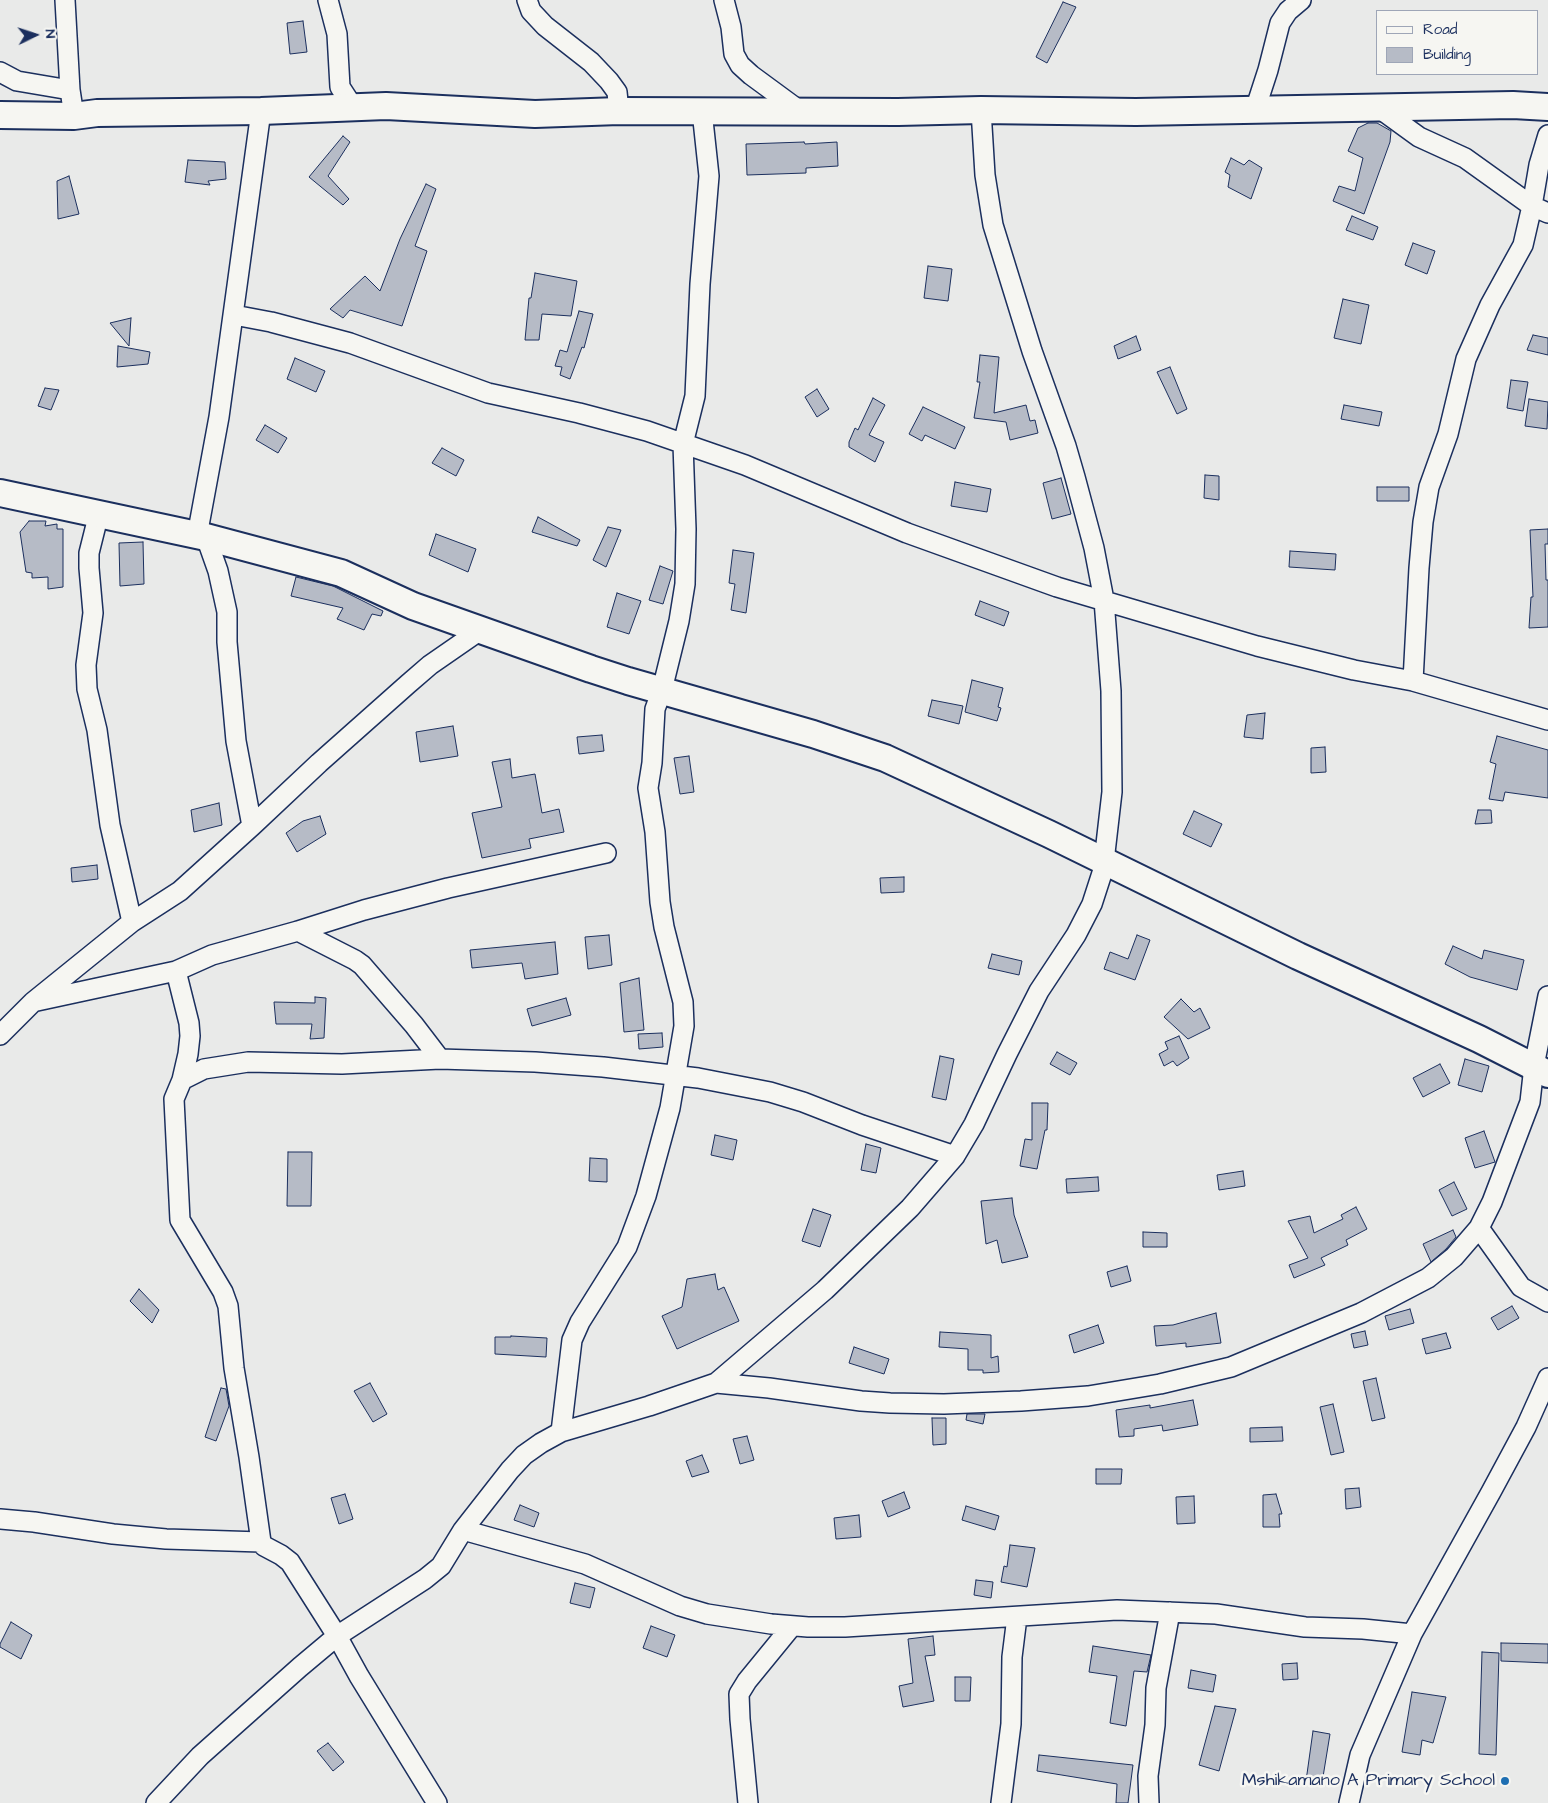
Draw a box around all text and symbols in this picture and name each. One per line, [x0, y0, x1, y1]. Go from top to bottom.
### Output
north arrow [10, 10, 60, 60]
legend [1376, 10, 1538, 75]
text: Road [1423, 19, 1457, 40]
text: N [40, 29, 60, 39]
text: Building [1423, 44, 1471, 65]
place label: Mshikamano A Primary School [1242, 1770, 1495, 1792]
marker: Mshikamano A Primary School [1499, 1775, 1511, 1787]

